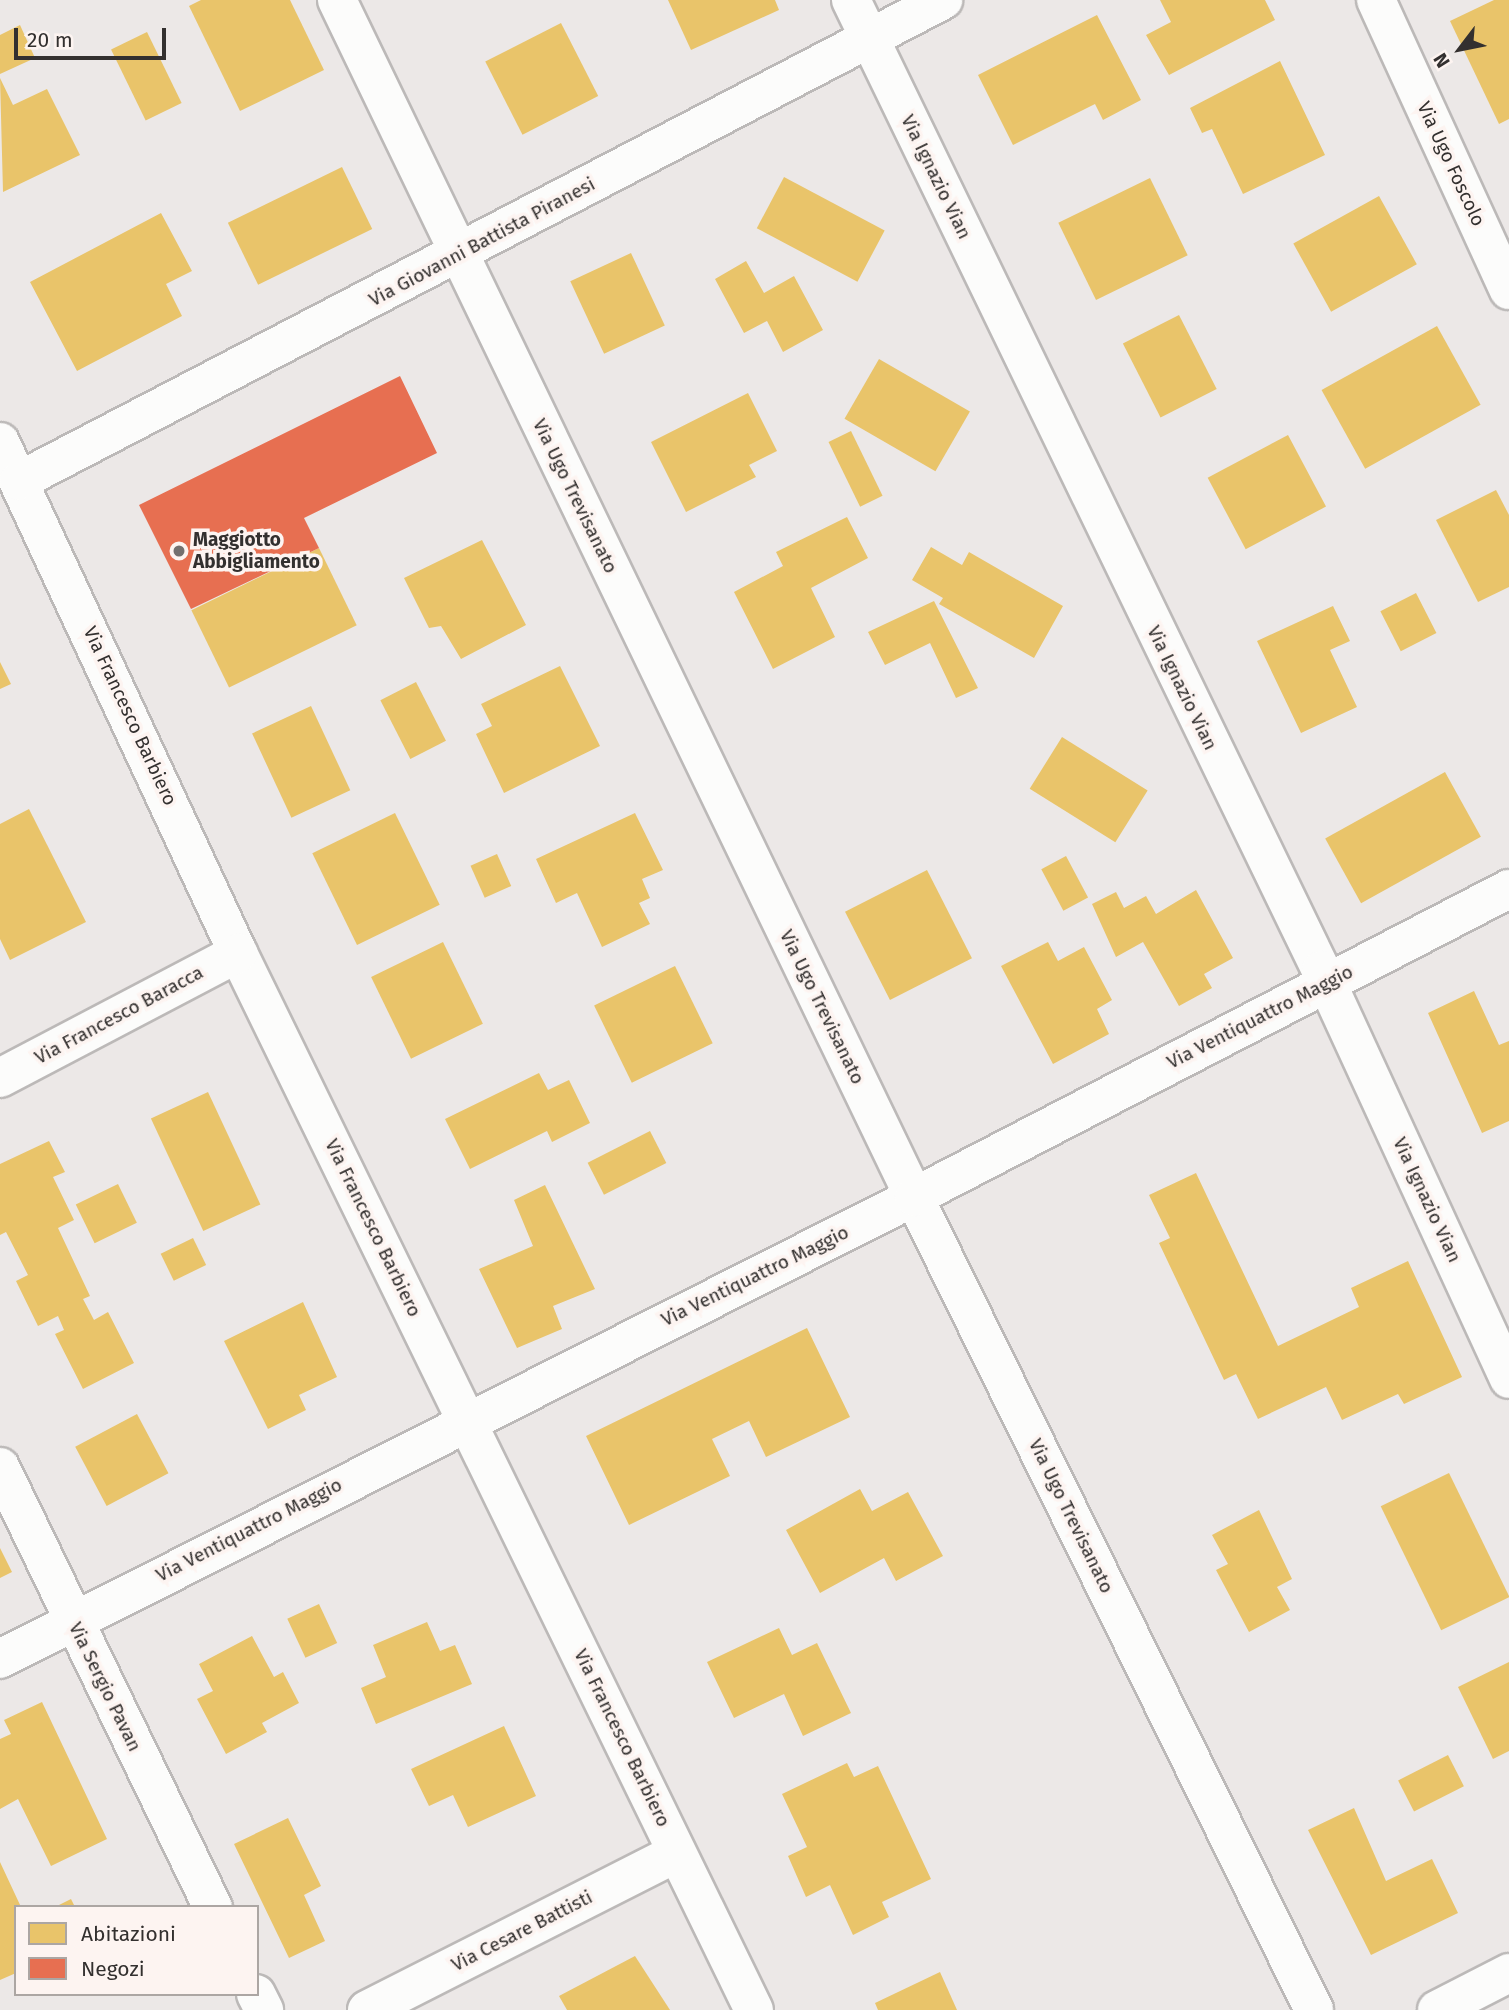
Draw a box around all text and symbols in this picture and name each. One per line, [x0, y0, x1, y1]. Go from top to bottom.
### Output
scale bar [18, 14, 170, 58]
north arrow [1425, 14, 1495, 84]
text: 20 m [27, 27, 73, 53]
text: N [1429, 49, 1455, 72]
street label: Via Ugo Foscolo [1412, 98, 1490, 230]
street label: Via Ignazio Vian [896, 111, 976, 243]
street label: Via Giovanni Battista Piranesi [365, 173, 599, 311]
street label: Via Ugo Trevisanato [528, 415, 622, 577]
place label: Maggiotto Abbigliamento [193, 529, 320, 573]
marker: Maggiotto Abbigliamento [171, 543, 187, 559]
street label: Via Ignazio Vian [1142, 622, 1222, 754]
street label: Via Francesco Barbiero [78, 623, 182, 809]
street label: Via Ugo Trevisanato [775, 926, 869, 1088]
street label: Via Ventiquattro Maggio [1163, 960, 1357, 1074]
street label: Via Francesco Baracca [31, 961, 207, 1069]
street label: Via Ignazio Vian [1388, 1134, 1466, 1266]
street label: Via Francesco Barbiero [320, 1135, 426, 1321]
street label: Via Ventiquattro Maggio [658, 1221, 852, 1331]
street label: Via Ugo Trevisanato [1024, 1435, 1118, 1597]
street label: Via Ventiquattro Maggio [152, 1473, 346, 1587]
street label: Via Sergio Pavan [64, 1619, 146, 1755]
street label: Via Francesco Barbiero [569, 1645, 675, 1831]
street label: Via Cesare Battisti [448, 1886, 596, 1976]
legend [14, 1905, 259, 1996]
text: Abitazioni [81, 1921, 176, 1947]
text: Negozi [81, 1956, 145, 1982]

